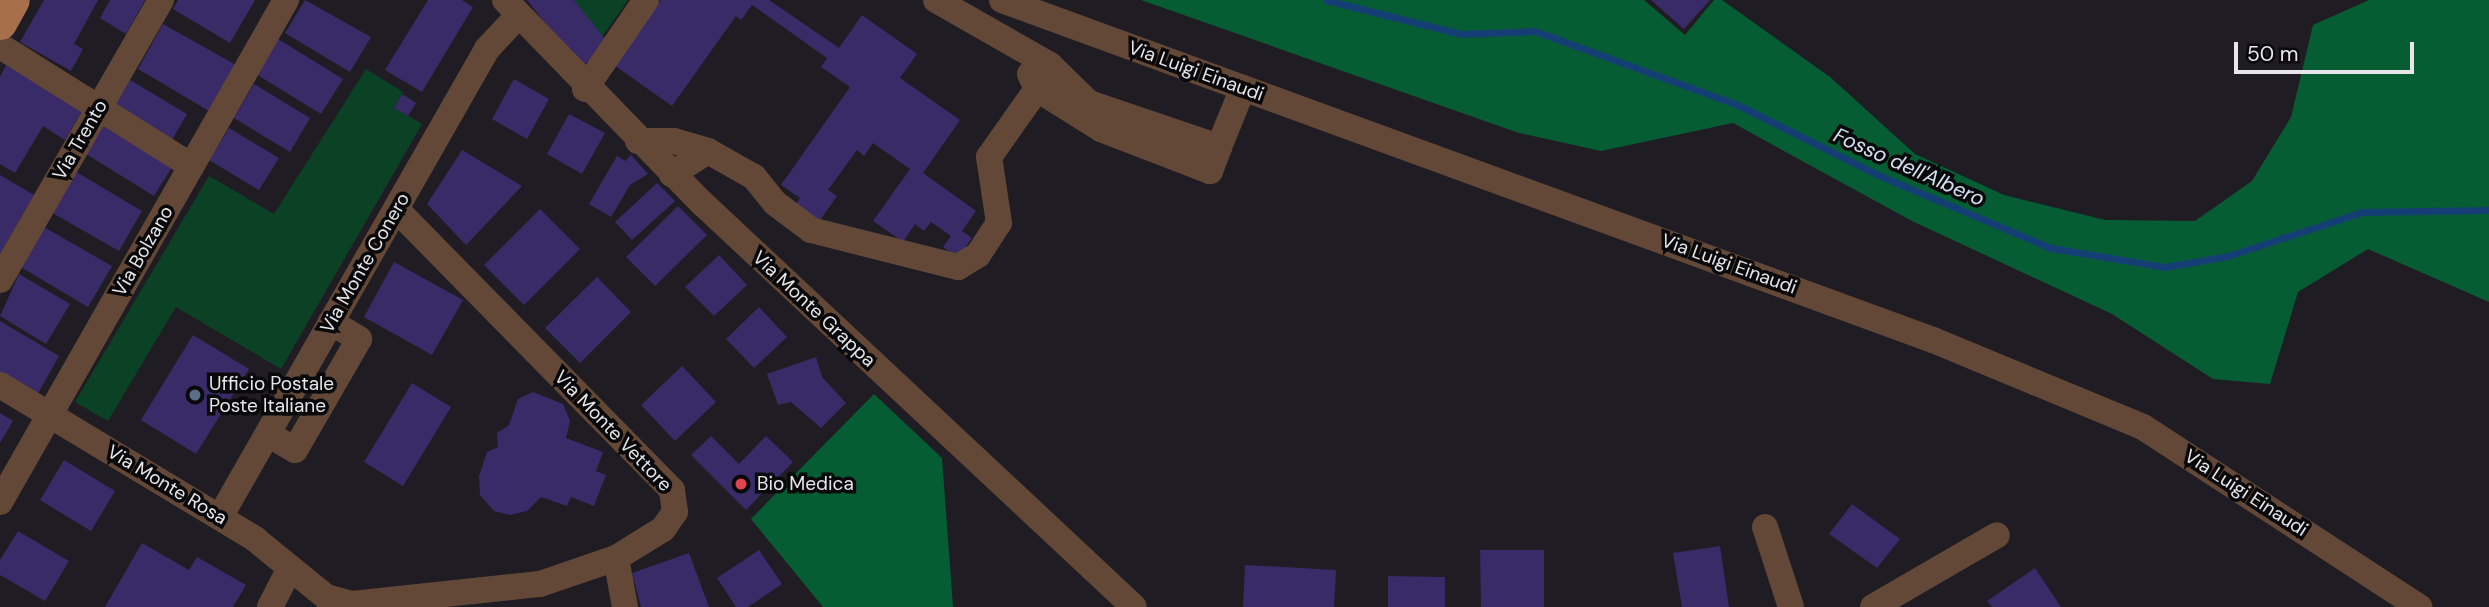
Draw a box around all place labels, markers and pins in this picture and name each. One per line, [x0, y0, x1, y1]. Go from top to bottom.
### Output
place label: Ufficio Postale Poste Italiane [209, 373, 334, 417]
marker: Ufficio Postale Poste Italiane [187, 387, 203, 403]
place label: Bio Medica [757, 473, 854, 495]
marker: Bio Medica [731, 474, 751, 494]

